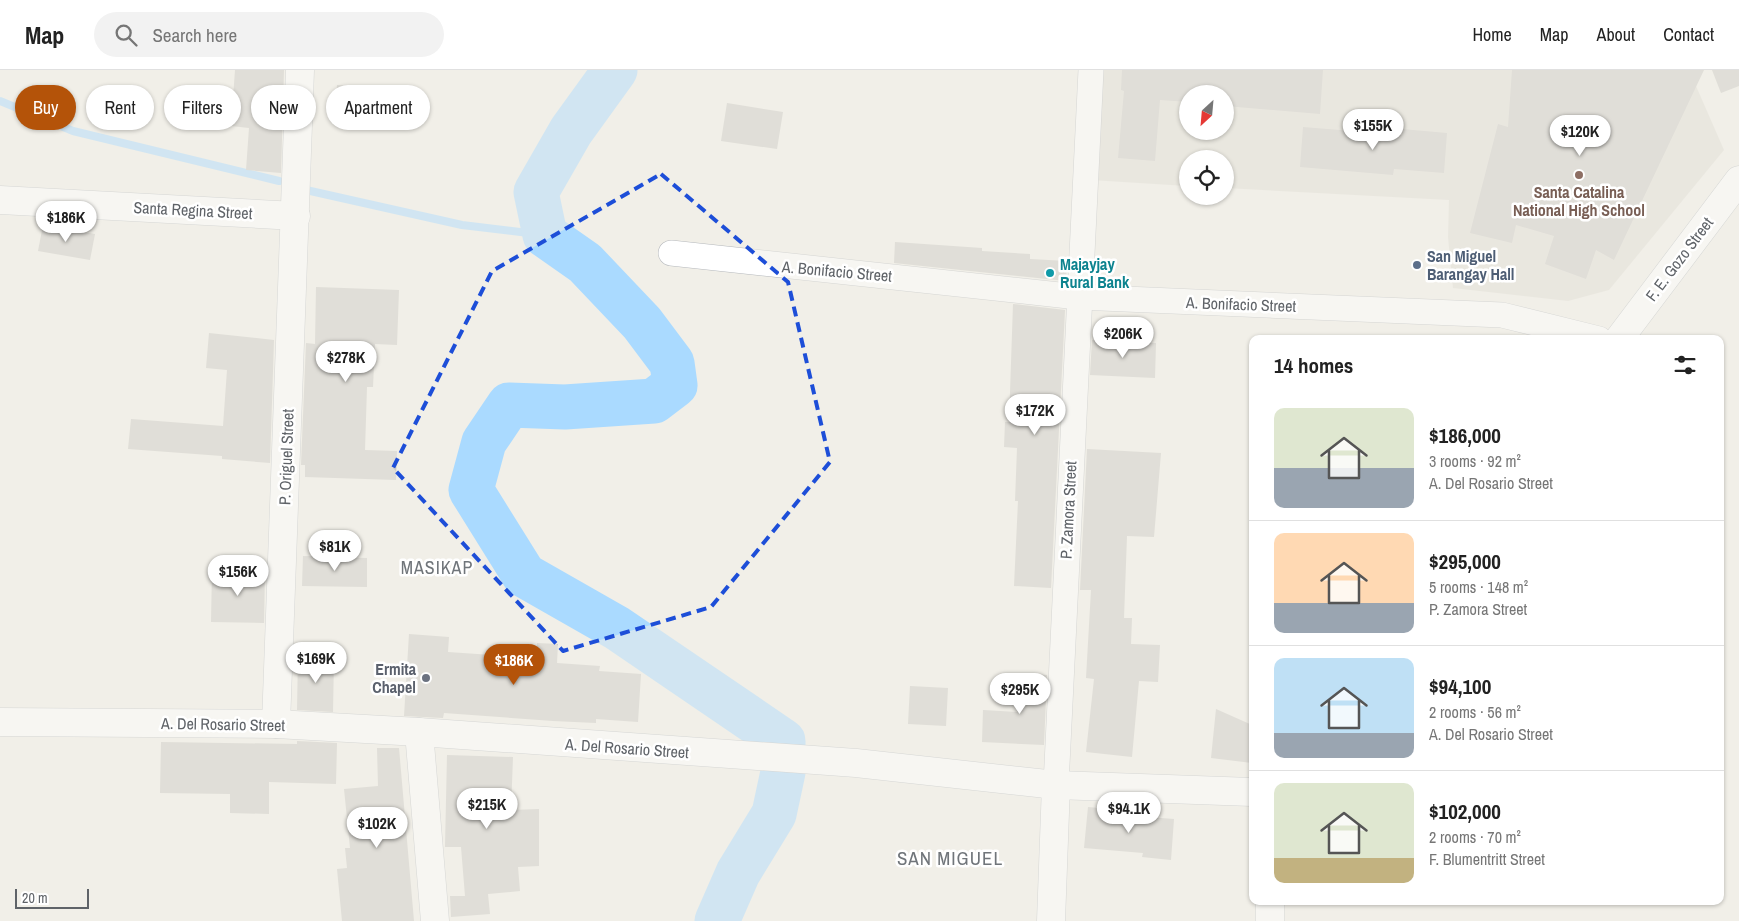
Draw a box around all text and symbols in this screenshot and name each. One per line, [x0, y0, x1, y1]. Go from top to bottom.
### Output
search box [94, 12, 444, 57]
text: Map [25, 19, 64, 51]
icon: search [112, 21, 140, 49]
text: Search here [152, 22, 237, 48]
text: Home [1472, 22, 1512, 47]
text: Map [1540, 22, 1569, 47]
text: About [1597, 22, 1635, 47]
text: Contact [1663, 22, 1714, 47]
chip: Buy [15, 85, 76, 130]
chip: Rent [86, 85, 154, 130]
chip: Filters [164, 85, 241, 130]
chip: New [251, 85, 316, 130]
chip: Apartment [326, 85, 430, 130]
north arrow [1179, 85, 1234, 140]
map controls [1179, 85, 1234, 205]
pin: $155K [1338, 108, 1408, 151]
text: $155K [1354, 114, 1392, 136]
pin: $120K [1545, 114, 1615, 157]
text: $120K [1561, 120, 1599, 142]
button: locate [1179, 150, 1234, 205]
marker: Santa Catalina National High School [1573, 169, 1585, 181]
place label: Santa Catalina National High School [1513, 181, 1645, 221]
street label: Santa Regina Street [133, 196, 253, 224]
pin: $186K [31, 200, 101, 243]
text: $186K [47, 206, 85, 228]
street label: F. E. Gozo Street [1640, 212, 1718, 306]
place label: San Miguel Barangay Hall [1427, 245, 1515, 285]
place label: Majayjay Rural Bank [1060, 253, 1130, 293]
street label: A. Bonifacio Street [780, 255, 893, 287]
marker: San Miguel Barangay Hall [1411, 259, 1423, 271]
marker: Majayjay Rural Bank [1044, 267, 1056, 279]
street label: A. Bonifacio Street [1185, 291, 1297, 317]
pin: $206K [1088, 316, 1158, 359]
text: $206K [1104, 322, 1142, 344]
pin: $278K [311, 340, 381, 383]
text: $278K [327, 346, 365, 368]
text: 14 homes [1274, 351, 1353, 380]
icon: filters [1671, 351, 1699, 379]
pin: $172K [1000, 394, 1070, 436]
text: $172K [1016, 399, 1054, 421]
street label: P. Origuel Street [273, 408, 299, 505]
text: $186,000 [1429, 421, 1501, 450]
icon: home [1314, 428, 1374, 488]
text: 3 rooms · 92 m² [1429, 450, 1521, 472]
street label: P. Zamora Street [1054, 460, 1082, 560]
text: A. Del Rosario Street [1429, 472, 1553, 494]
pin: $81K [305, 530, 365, 572]
text: $81K [319, 535, 351, 557]
text: $295,000 [1429, 547, 1501, 576]
icon: home [1314, 553, 1374, 613]
pin: $156K [203, 554, 273, 597]
district label: MASIKAP [401, 555, 473, 580]
text: $156K [219, 560, 257, 582]
text: 5 rooms · 148 m² [1429, 576, 1528, 598]
text: P. Zamora Street [1429, 598, 1527, 620]
pin: $169K [281, 642, 351, 684]
pin: $186K [479, 644, 549, 686]
text: $169K [297, 647, 335, 669]
text: $186K [495, 649, 533, 671]
place label: Ermita Chapel [372, 658, 417, 698]
marker: Ermita Chapel [420, 672, 432, 684]
pin: $295K [985, 672, 1055, 715]
text: $94,100 [1429, 672, 1491, 701]
text: $295K [1001, 678, 1039, 700]
icon: home [1314, 678, 1374, 738]
text: 2 rooms · 56 m² [1429, 701, 1521, 723]
street label: A. Del Rosario Street [160, 712, 286, 736]
text: A. Del Rosario Street [1429, 723, 1553, 745]
street label: A. Del Rosario Street [563, 733, 690, 763]
pin: $215K [452, 788, 522, 830]
pin: $94.1K [1088, 792, 1170, 834]
text: $215K [468, 793, 506, 815]
text: $94.1K [1108, 797, 1150, 819]
text: $102,000 [1429, 797, 1501, 826]
icon: home [1314, 803, 1374, 863]
pin: $102K [342, 806, 412, 849]
text: $102K [358, 812, 396, 834]
text: 2 rooms · 70 m² [1429, 826, 1521, 848]
district label: SAN MIGUEL [897, 845, 1003, 871]
text: F. Blumentritt Street [1429, 848, 1545, 870]
scale bar [15, 886, 89, 909]
text: 20 m [22, 889, 48, 907]

